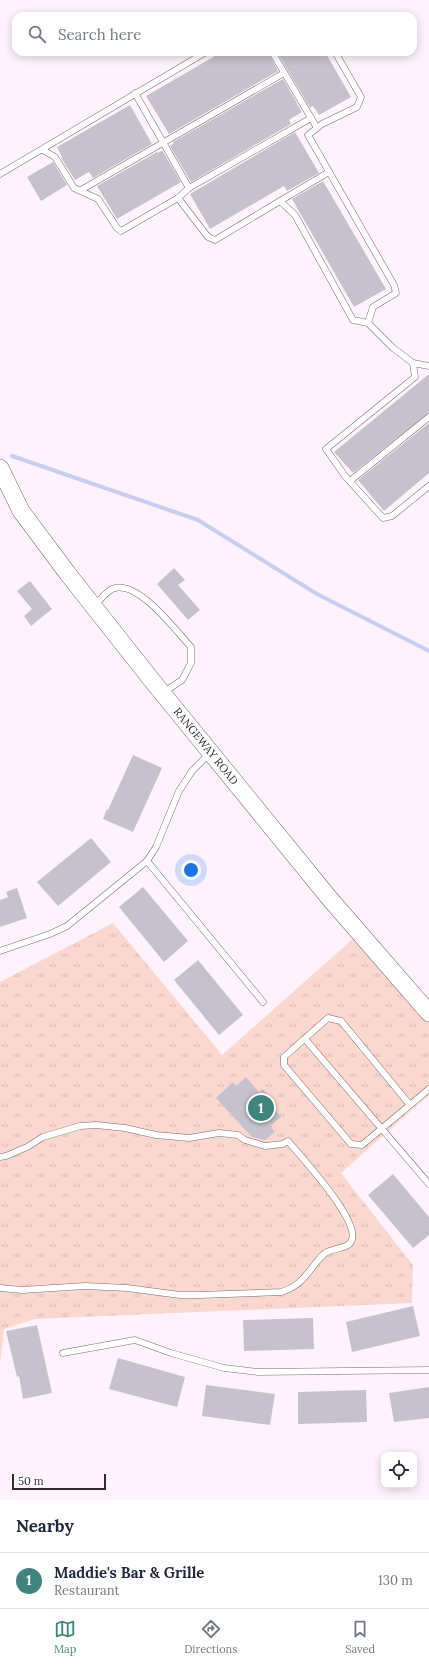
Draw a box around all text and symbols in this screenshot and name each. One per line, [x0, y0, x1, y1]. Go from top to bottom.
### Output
search box [12, 12, 417, 56]
icon: search [26, 23, 48, 45]
text: Search here [58, 25, 141, 44]
street label: RANGEWAY ROAD [171, 705, 241, 787]
your location [181, 860, 201, 880]
pin: 1 [248, 1093, 274, 1123]
map controls [381, 1452, 417, 1488]
button: locate [381, 1452, 417, 1488]
scale bar [12, 1472, 106, 1491]
text: 50 m [18, 1474, 44, 1488]
text: Nearby [16, 1515, 74, 1537]
text: Maddie's Bar & Grille [54, 1563, 204, 1582]
text: 1 [26, 1572, 32, 1589]
text: 130 m [378, 1572, 413, 1589]
text: Restaurant [54, 1582, 120, 1599]
tab: Map [54, 1618, 76, 1656]
tab: Directions [184, 1618, 237, 1656]
tab: Saved [345, 1618, 375, 1656]

